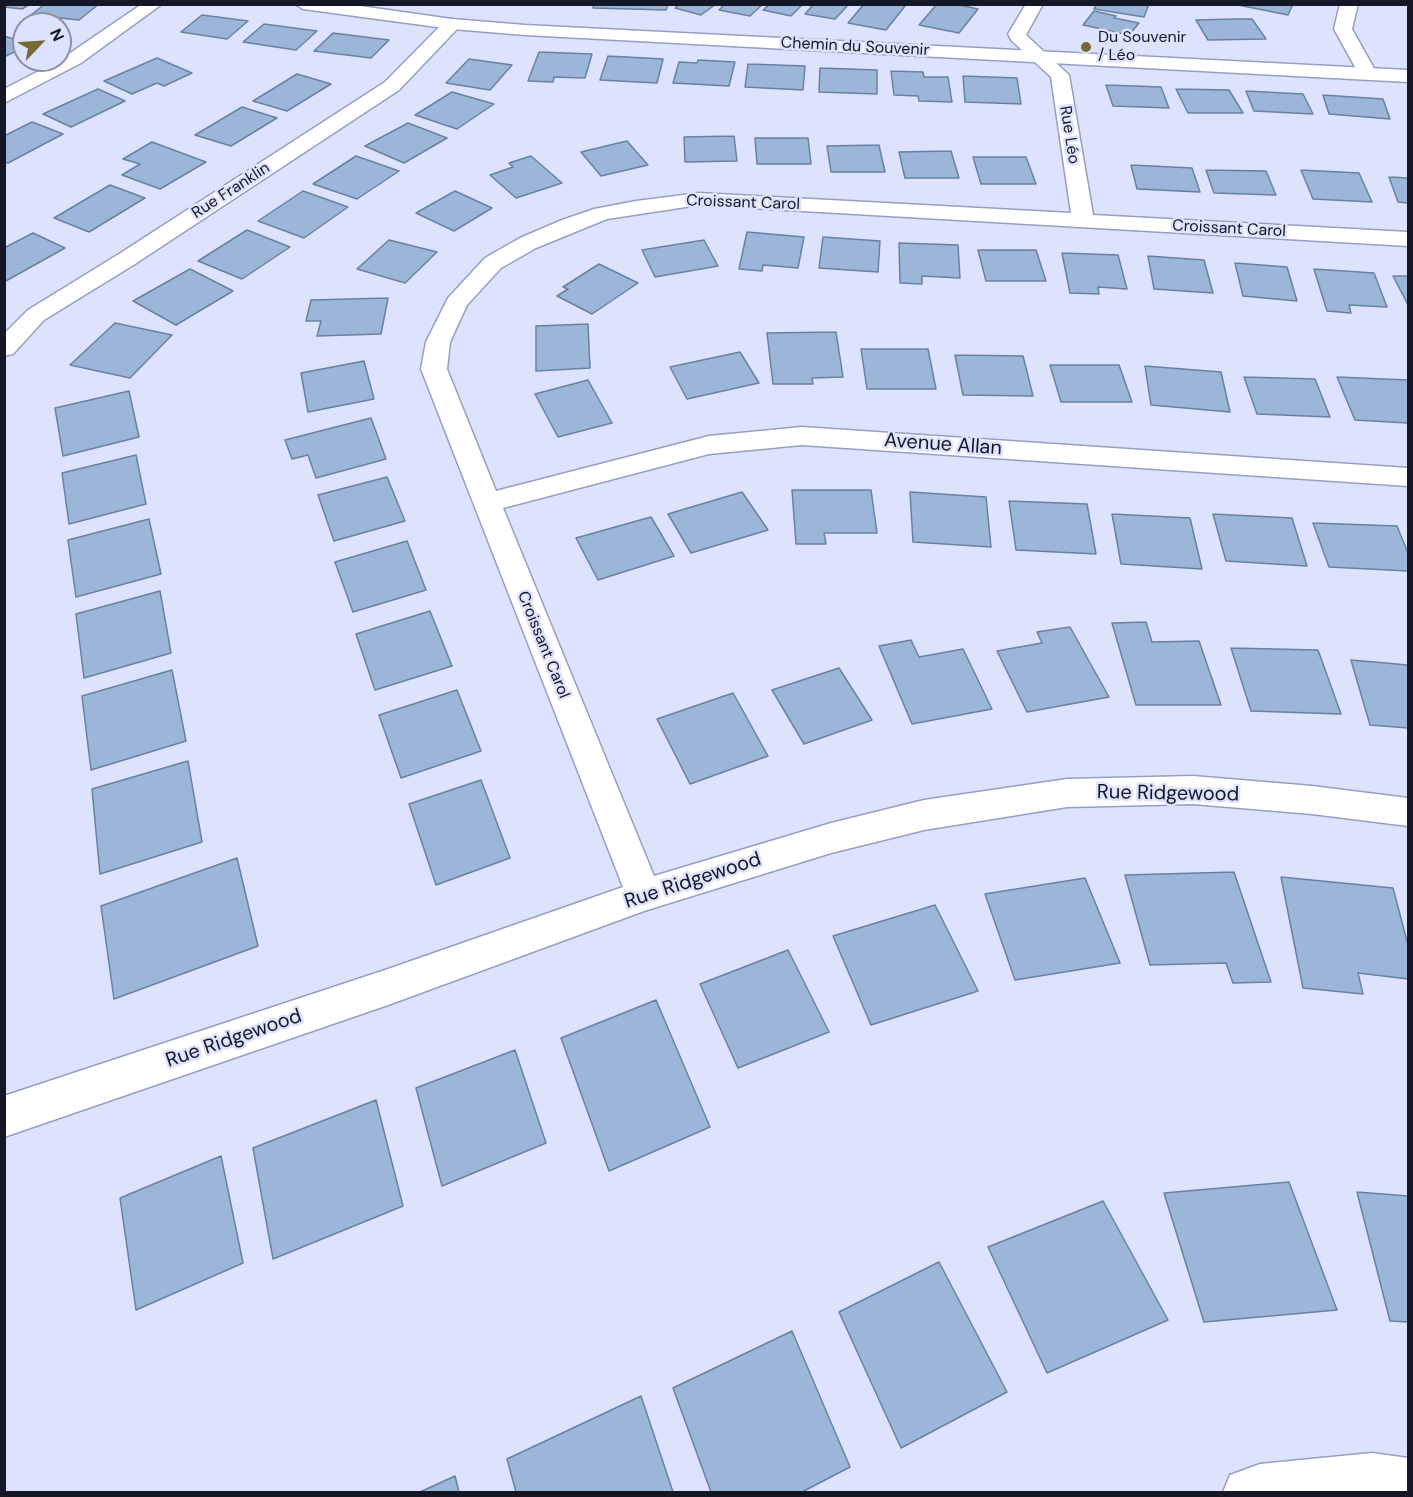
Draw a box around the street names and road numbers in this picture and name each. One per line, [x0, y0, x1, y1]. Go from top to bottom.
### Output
street label: Chemin du Souvenir [780, 34, 930, 60]
street label: Rue Léo [1055, 105, 1083, 165]
street label: Rue Franklin [188, 159, 274, 223]
street label: Croissant Carol [686, 191, 800, 215]
street label: Croissant Carol [1172, 216, 1286, 242]
street label: Avenue Allan [883, 429, 1003, 461]
street label: Croissant Carol [513, 589, 573, 701]
street label: Rue Ridgewood [1097, 781, 1239, 807]
street label: Rue Ridgewood [622, 848, 764, 914]
street label: Rue Ridgewood [163, 1005, 305, 1073]

